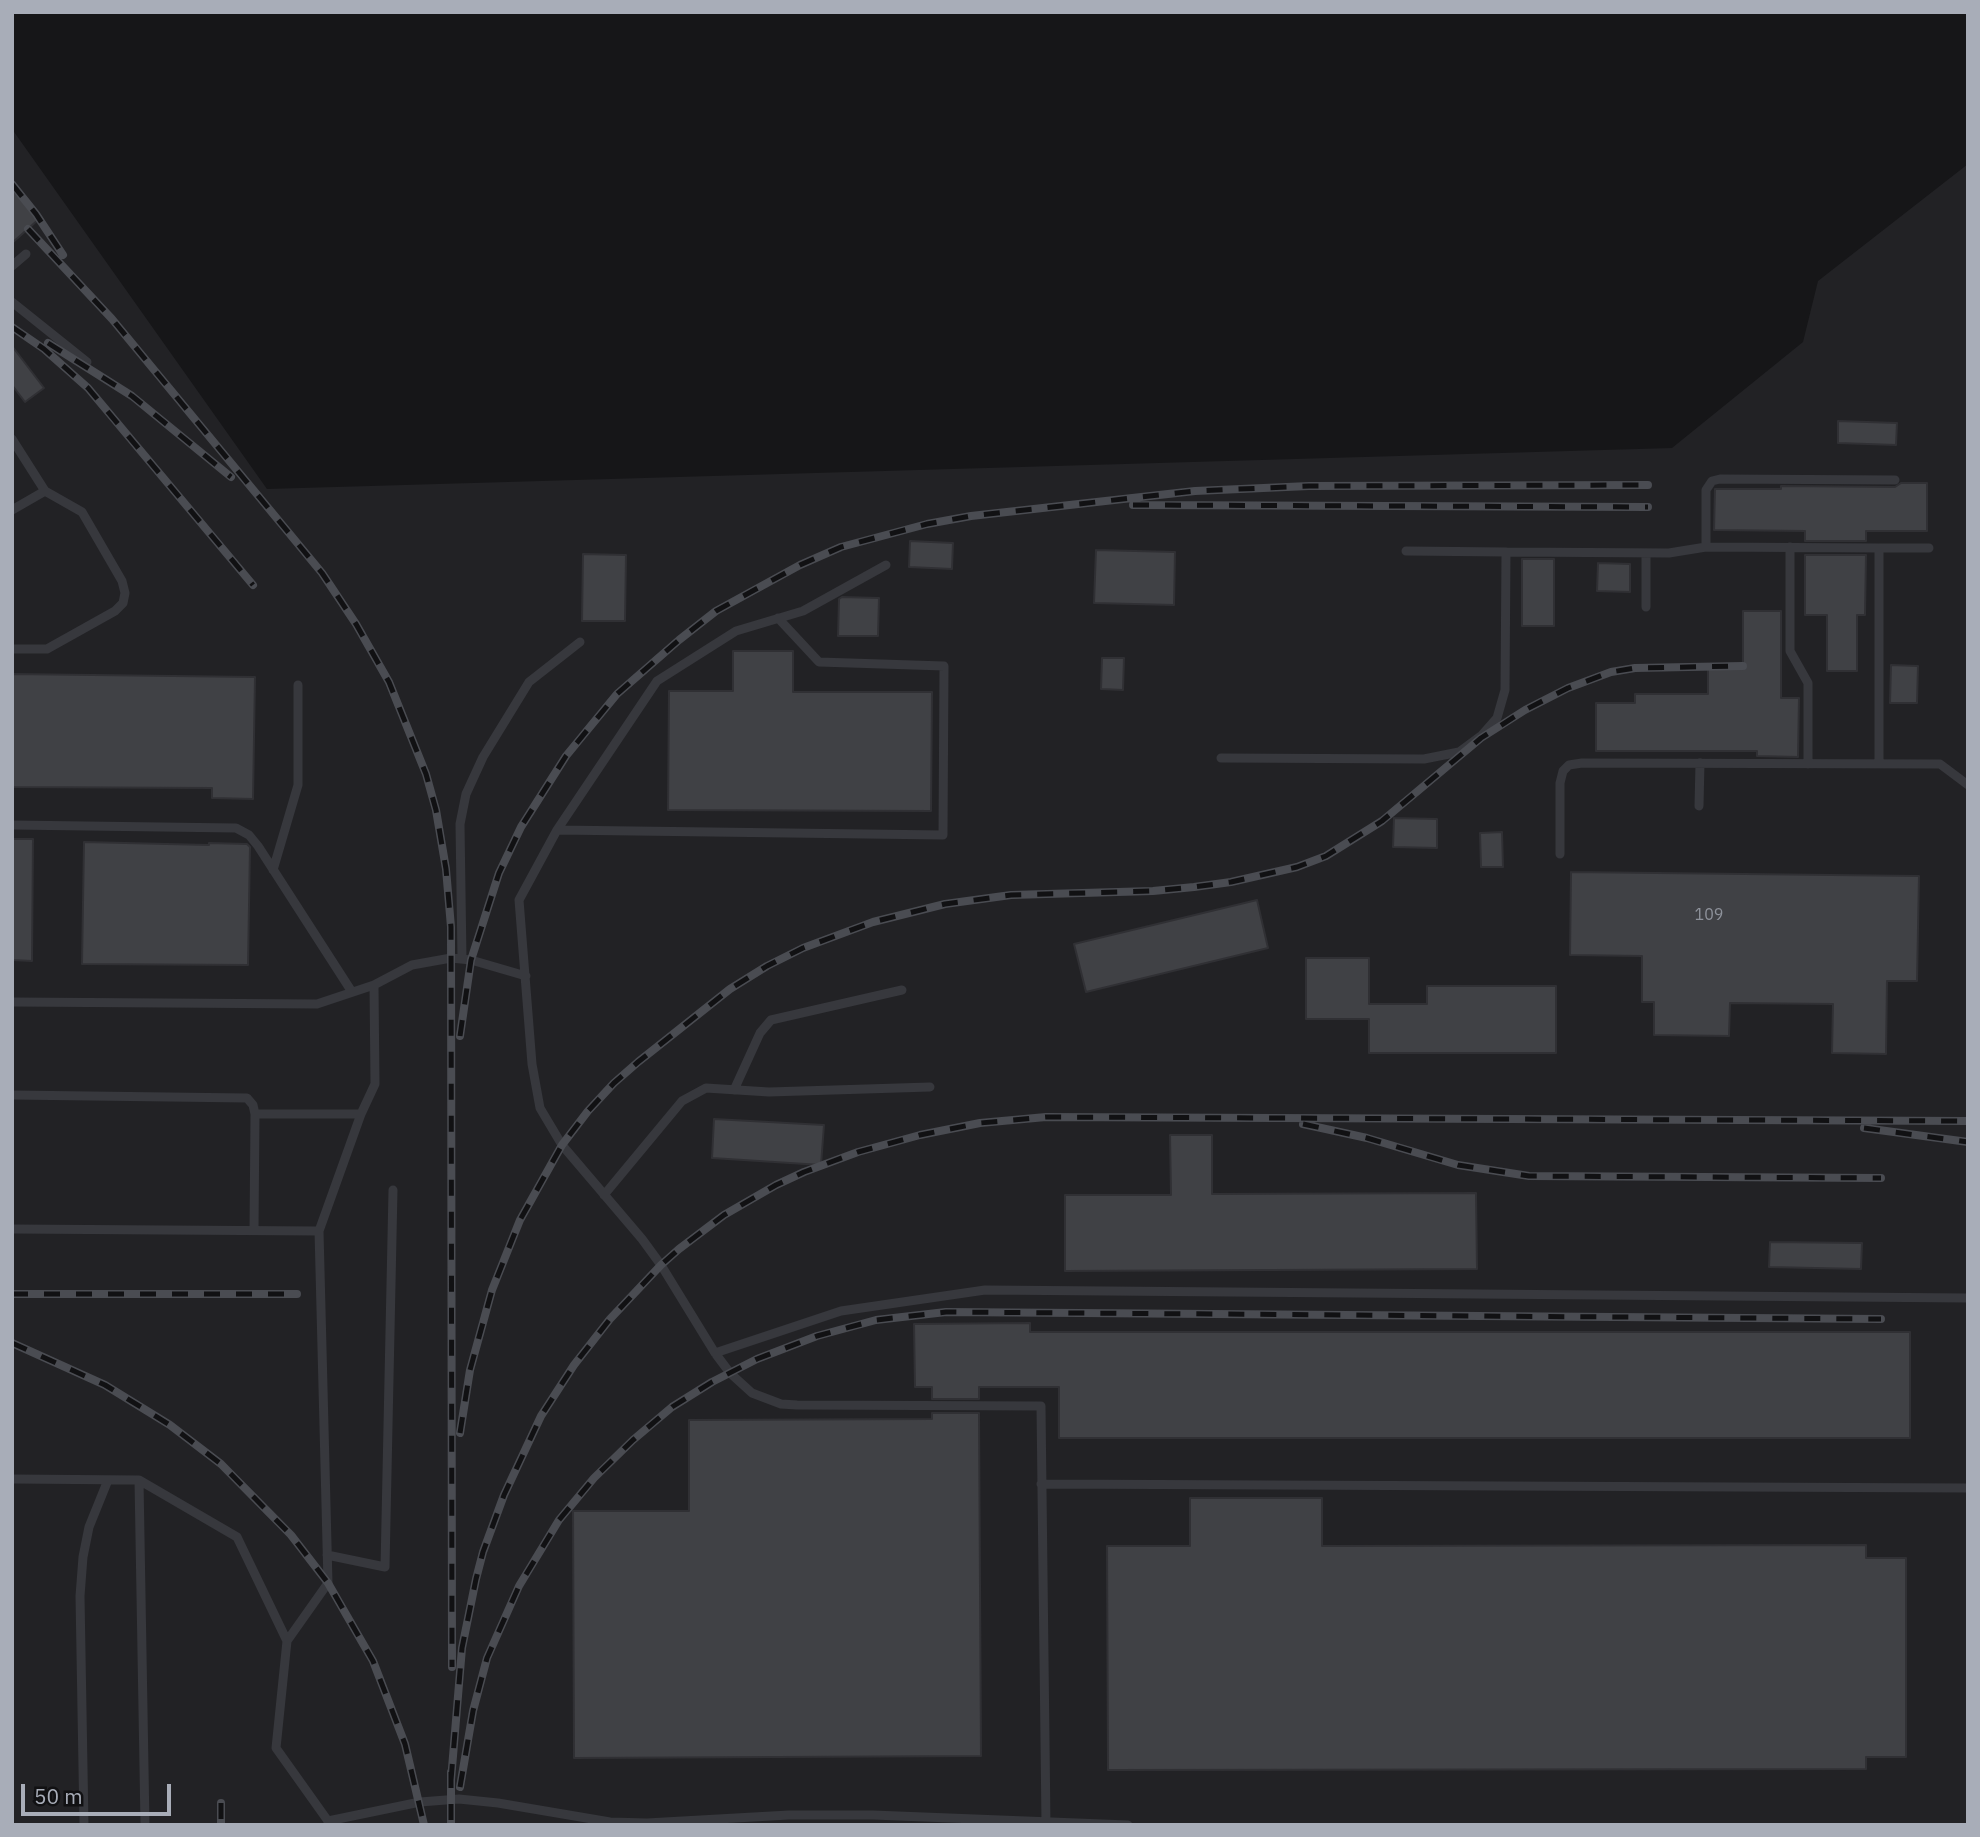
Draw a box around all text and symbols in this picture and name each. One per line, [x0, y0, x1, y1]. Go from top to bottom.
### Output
house number: 109 [1695, 905, 1723, 925]
scale bar [24, 1770, 175, 1814]
text: 50 m [34, 1782, 83, 1810]

